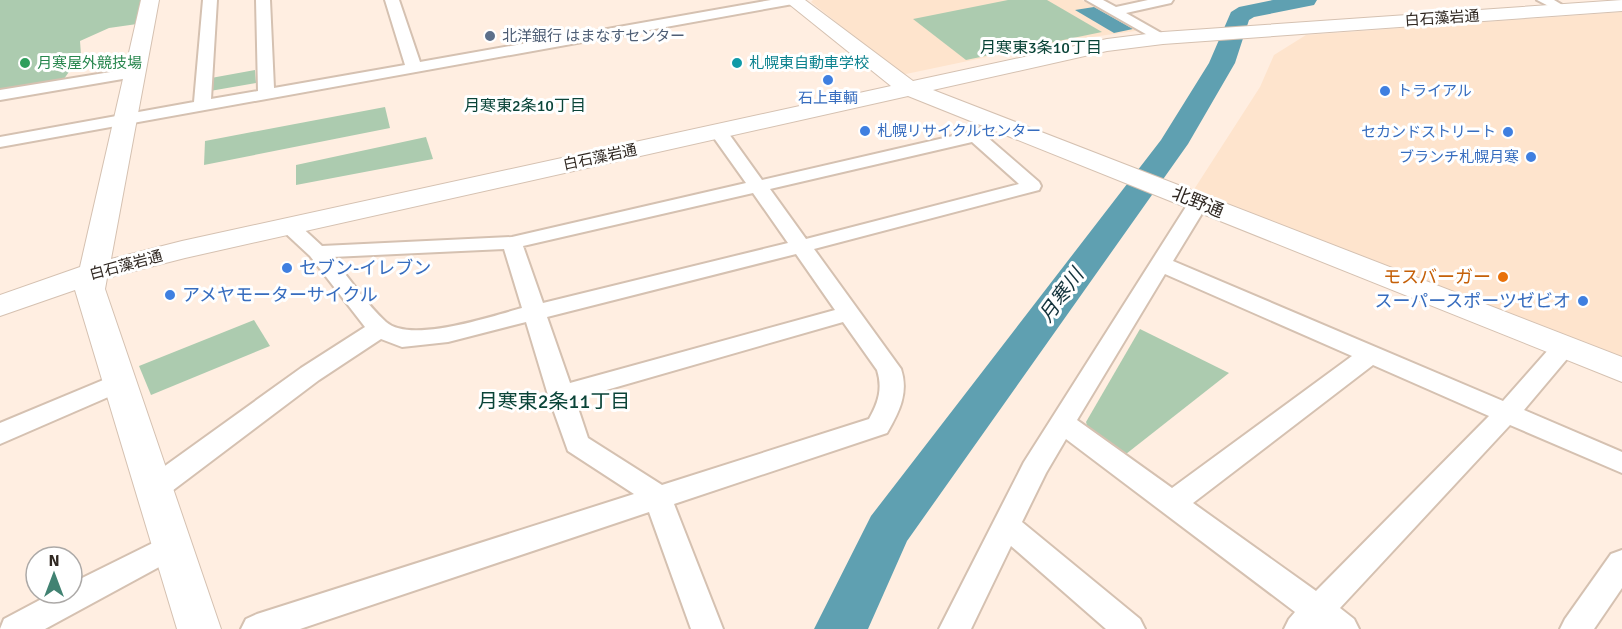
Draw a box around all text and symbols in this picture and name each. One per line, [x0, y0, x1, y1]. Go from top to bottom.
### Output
street label: 白石藻岩通 [1404, 6, 1480, 30]
place label: 北洋銀行 はまなすセンター [502, 27, 685, 45]
marker: 北洋銀行 はまなすセンター [483, 29, 497, 43]
district label: 月寒東3条10丁目 [980, 38, 1102, 58]
place label: 月寒屋外競技場 [37, 54, 142, 72]
place label: 札幌東自動車学校 [749, 54, 869, 72]
marker: 月寒屋外競技場 [18, 56, 32, 70]
marker: 札幌東自動車学校 [730, 56, 744, 70]
marker: 石上車輌 [821, 73, 835, 87]
place label: トライアル [1397, 82, 1472, 100]
marker: トライアル [1378, 84, 1392, 98]
place label: 石上車輌 [798, 89, 858, 107]
district label: 月寒東2条10丁目 [464, 96, 586, 116]
place label: 札幌リサイクルセンター [877, 122, 1041, 140]
place label: セカンドストリート [1361, 123, 1496, 141]
marker: 札幌リサイクルセンター [858, 124, 872, 138]
marker: セカンドストリート [1501, 125, 1515, 139]
street label: 白石藻岩通 [561, 140, 639, 174]
place label: ブランチ札幌月寒 [1399, 148, 1519, 166]
marker: ブランチ札幌月寒 [1524, 150, 1538, 164]
street label: 北野通 [1169, 182, 1227, 222]
street label: 白石藻岩通 [87, 247, 165, 283]
place label: セブン-イレブン [299, 257, 431, 279]
marker: セブン-イレブン [280, 261, 294, 275]
water label: 月寒川 [1034, 262, 1090, 327]
place label: モスバーガー [1383, 266, 1491, 288]
marker: モスバーガー [1496, 270, 1510, 284]
place label: アメヤモーターサイクル [182, 284, 378, 306]
marker: アメヤモーターサイクル [163, 288, 177, 302]
place label: スーパースポーツゼビオ [1374, 290, 1571, 312]
marker: スーパースポーツゼビオ [1576, 294, 1590, 308]
district label: 月寒東2条11丁目 [478, 389, 630, 414]
north arrow [24, 545, 84, 605]
text: N [48, 551, 60, 571]

